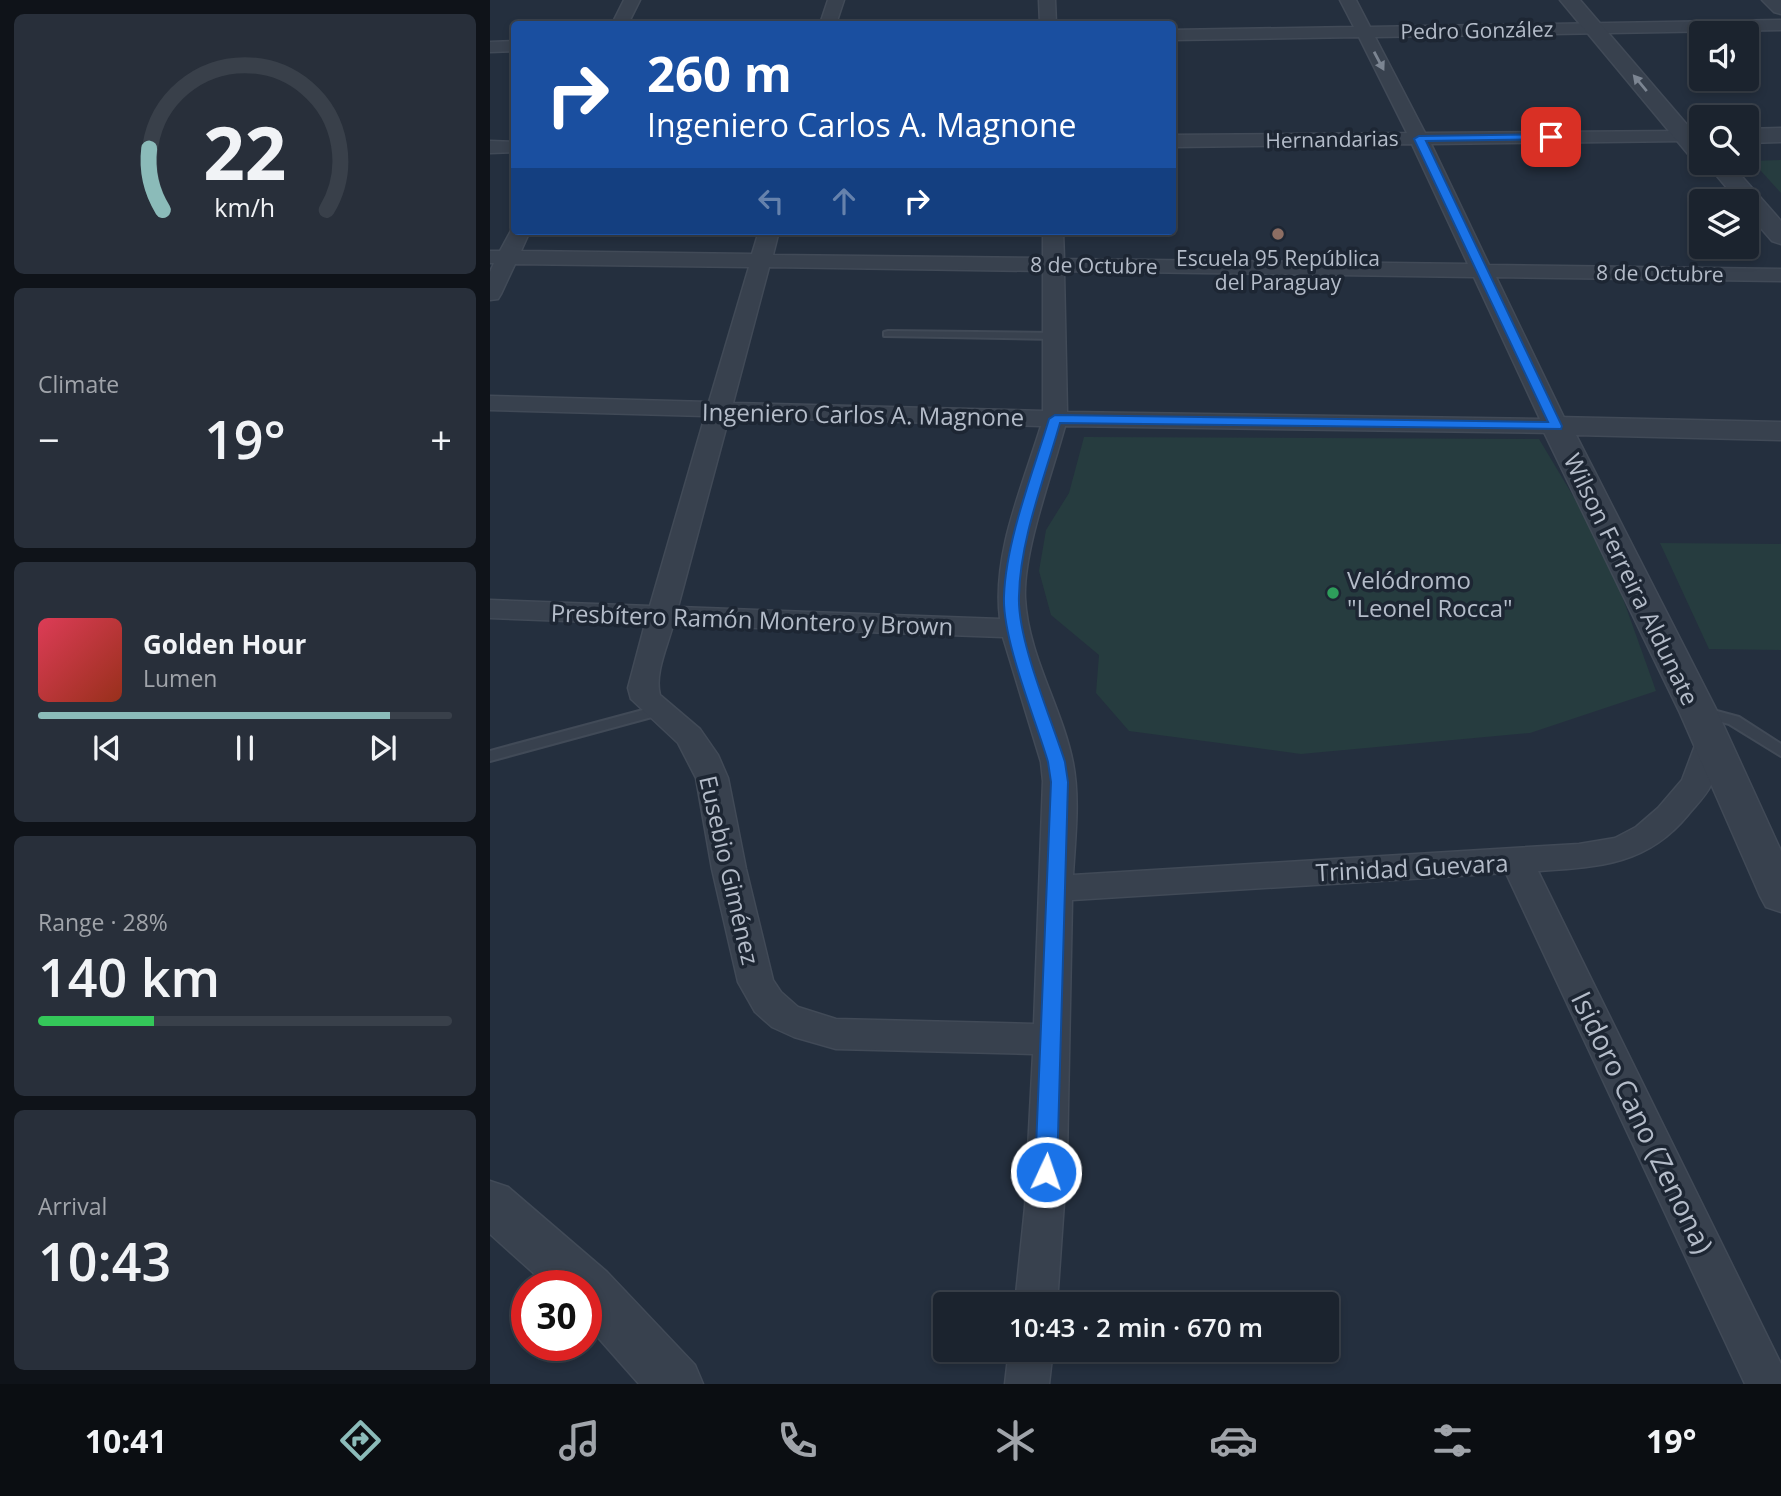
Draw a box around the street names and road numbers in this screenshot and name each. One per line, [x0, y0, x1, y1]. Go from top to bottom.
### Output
street label: Pedro González [1400, 15, 1554, 45]
street label: Hernandarias [1265, 124, 1399, 154]
street label: 8 de Octubre [1030, 250, 1158, 280]
street label: 8 de Octubre [1596, 258, 1724, 288]
street label: Ingeniero Carlos A. Magnone [702, 395, 1024, 433]
street label: Wilson Ferreira Aldunate [1557, 448, 1707, 710]
street label: Presbítero Ramón Montero y Brown [550, 595, 954, 643]
street label: Eusebio Giménez [692, 772, 768, 968]
street label: Trinidad Guevara [1315, 845, 1509, 889]
street label: Isidoro Cano (Zenona) [1563, 985, 1723, 1259]

